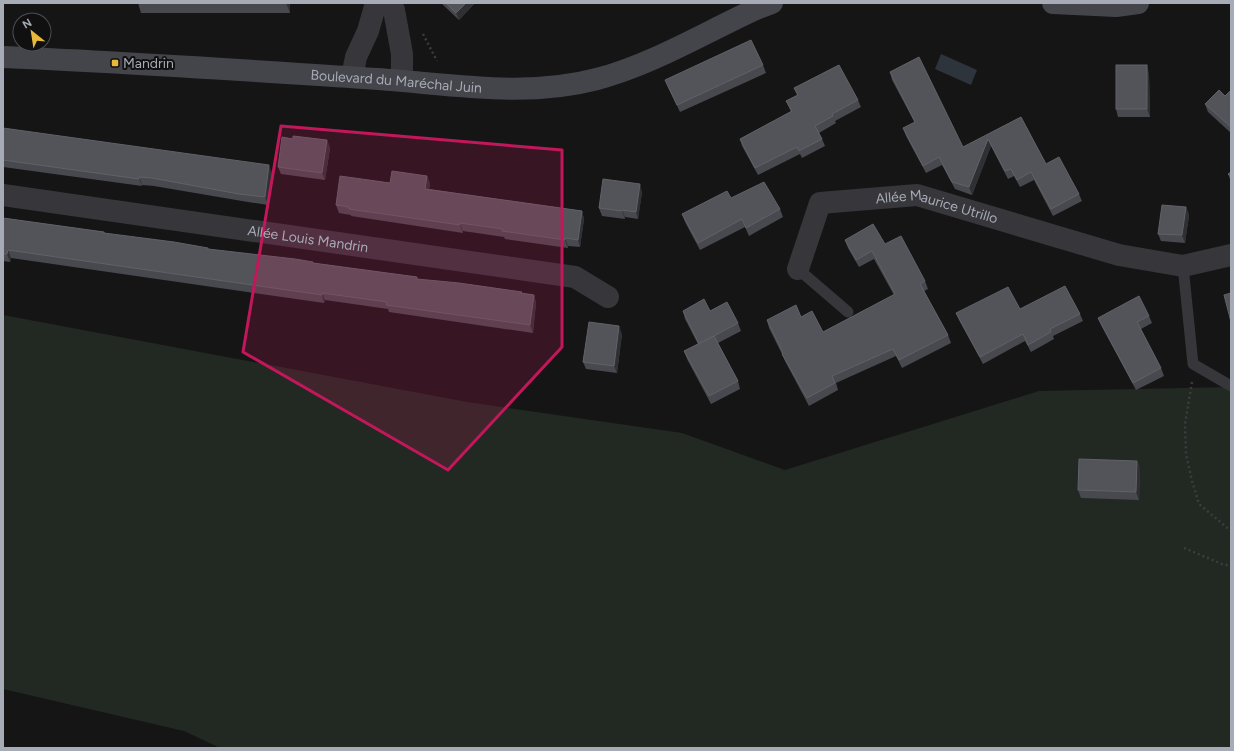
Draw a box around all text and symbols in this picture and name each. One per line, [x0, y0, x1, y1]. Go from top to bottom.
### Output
north arrow [12, 12, 52, 52]
text: N [20, 16, 34, 32]
place label: Mandrin [123, 55, 174, 72]
marker: Mandrin [110, 58, 120, 68]
street label: Boulevard du Maréchal Juin [310, 67, 483, 97]
street label: Allée Maurice Utrillo [875, 187, 1000, 227]
street label: Allée Louis Mandrin [246, 222, 369, 256]

